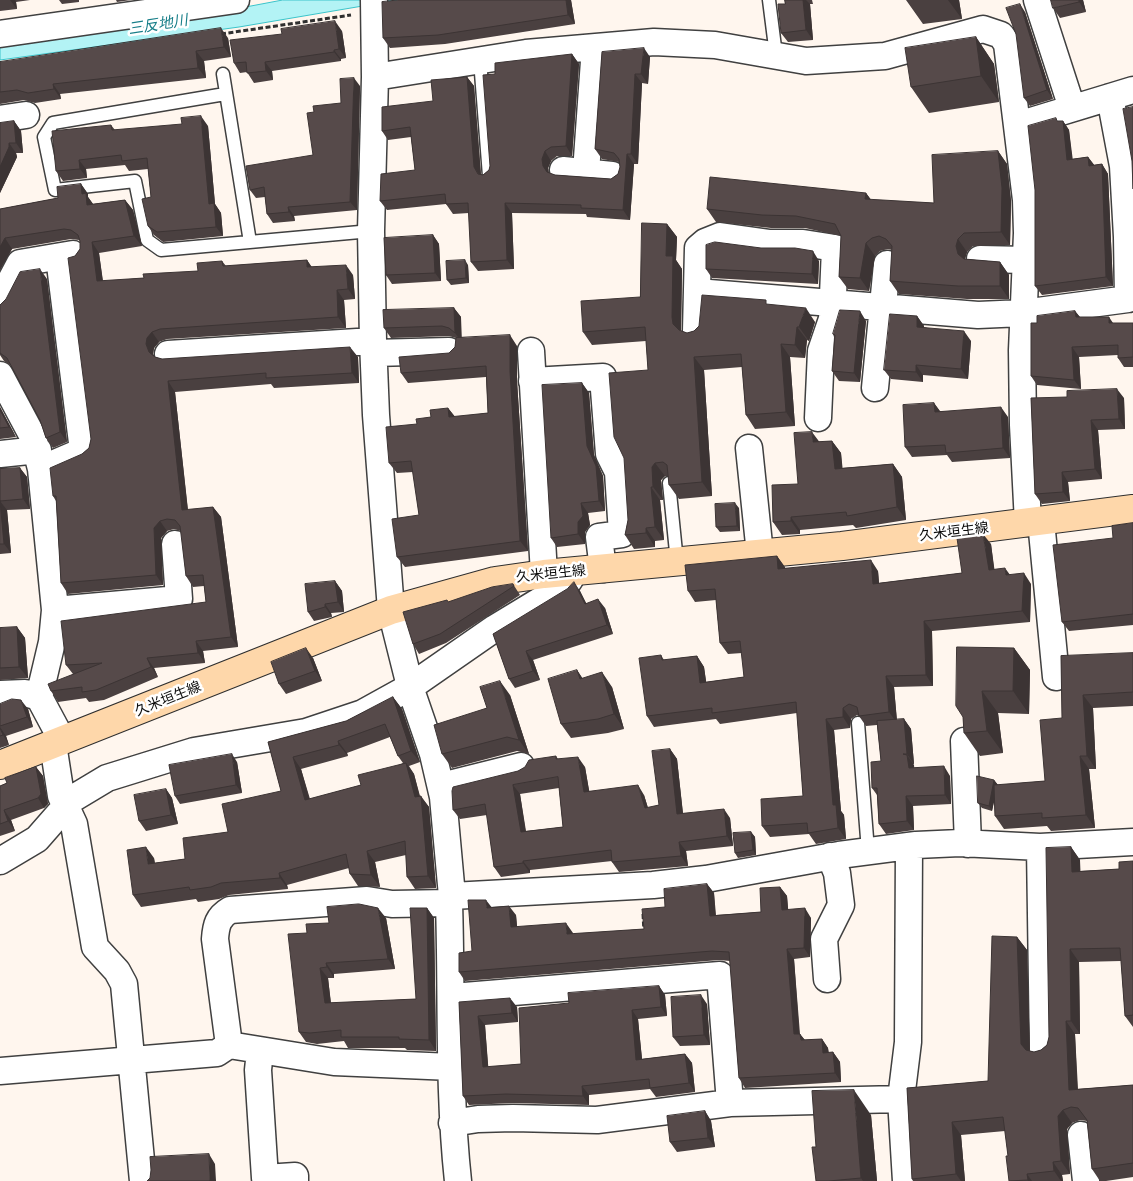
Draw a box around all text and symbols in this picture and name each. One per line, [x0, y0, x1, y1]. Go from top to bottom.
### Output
water label: 三反地川 [127, 11, 189, 39]
street label: 久米垣生線 [918, 519, 990, 545]
street label: 久米垣生線 [515, 562, 587, 586]
street label: 久米垣生線 [132, 678, 204, 720]

